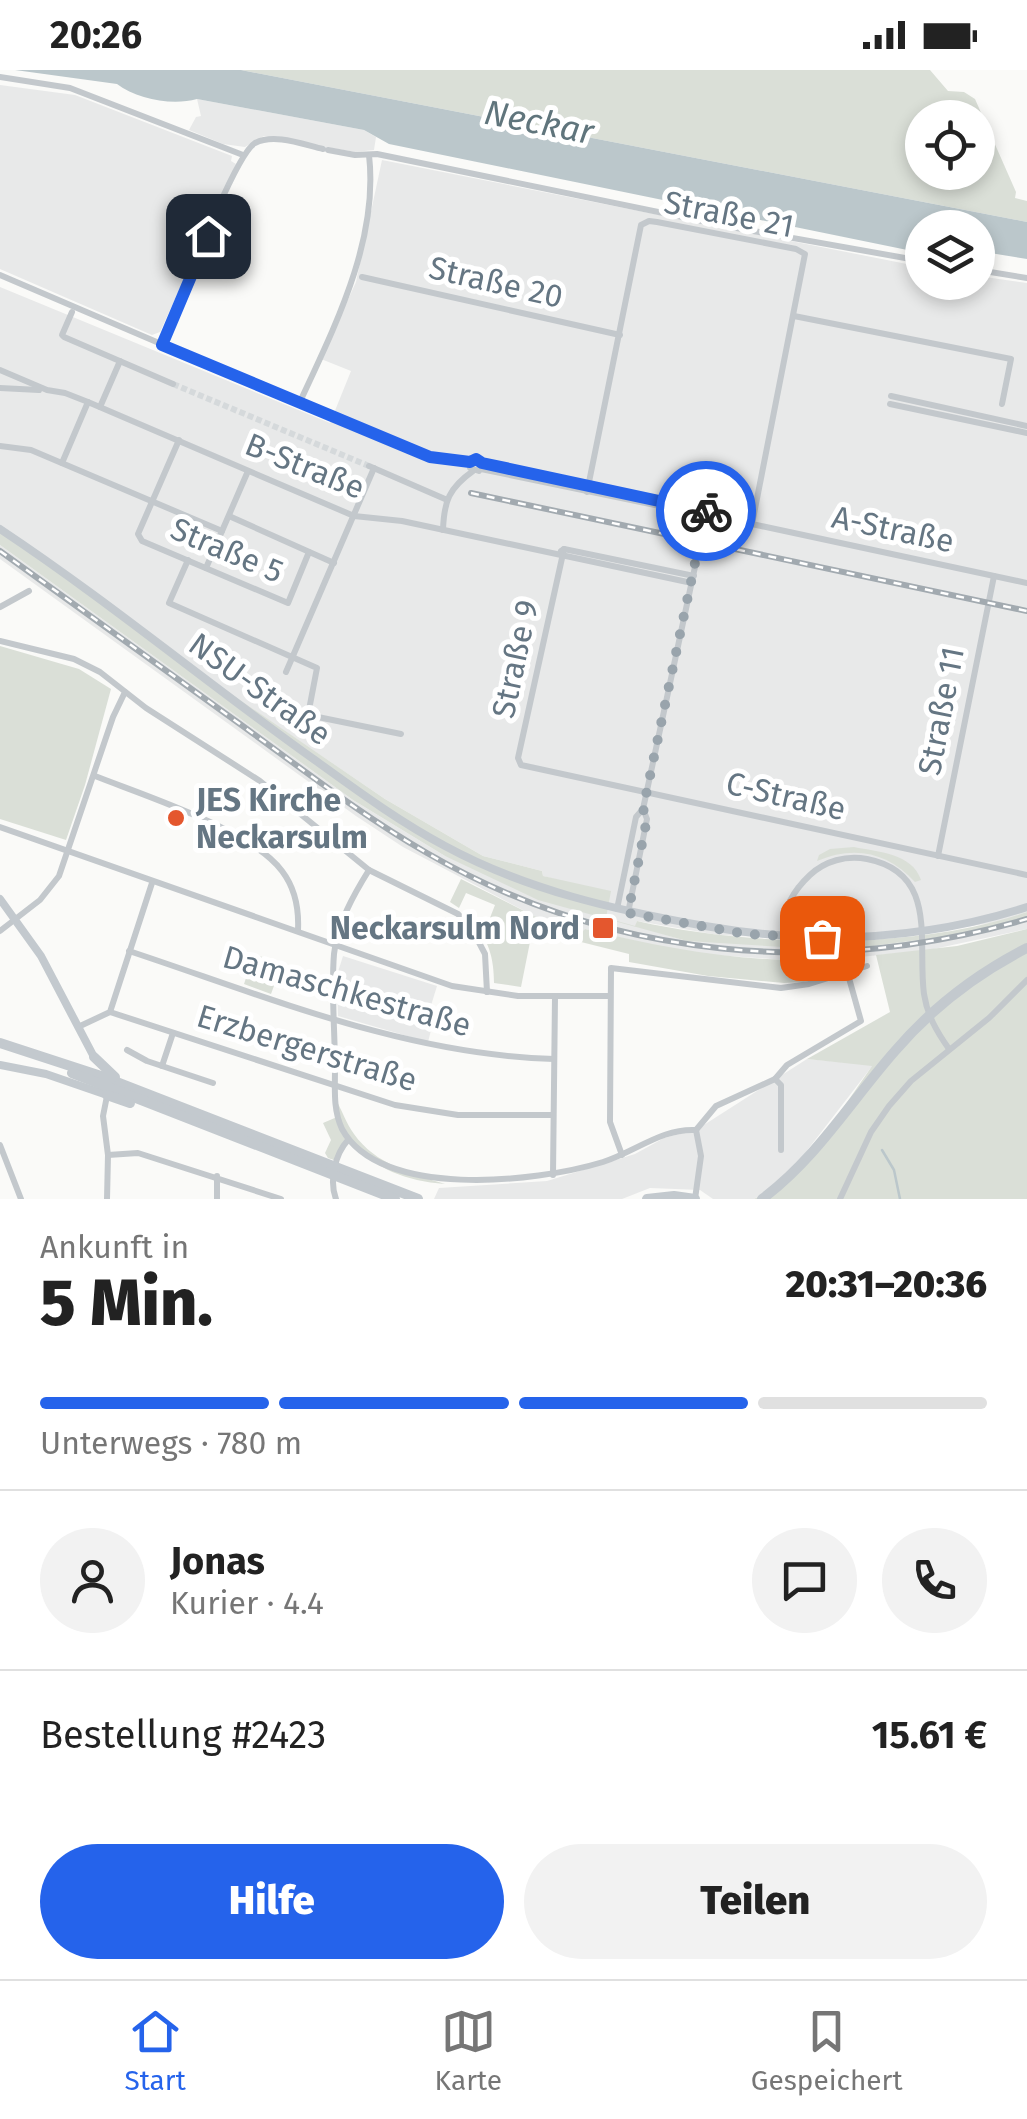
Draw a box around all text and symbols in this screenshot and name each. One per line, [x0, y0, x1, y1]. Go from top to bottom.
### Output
text: 20:26 [50, 12, 142, 58]
water label: Neckar [481, 91, 599, 153]
map controls [905, 100, 995, 300]
button: locate [905, 100, 995, 190]
street label: Straße 21 [661, 183, 797, 245]
pin [166, 194, 251, 279]
icon: home [181, 209, 236, 264]
button: layers [905, 210, 995, 300]
street label: Straße 20 [425, 248, 567, 316]
street label: B-Straße [240, 425, 370, 507]
courier [656, 461, 756, 561]
icon: bike [679, 484, 734, 539]
street label: A-Straße [829, 498, 957, 560]
street label: Straße 5 [165, 509, 289, 591]
street label: Straße 9 [484, 597, 546, 721]
street label: NSU-Straße [182, 625, 338, 753]
street label: Straße 11 [910, 644, 972, 778]
street label: C-Straße [722, 764, 850, 828]
place label: JES Kirche Neckarsulm [195, 781, 368, 856]
marker: JES Kirche Neckarsulm [165, 807, 187, 829]
pin [780, 896, 865, 981]
place label: Neckarsulm Nord [330, 909, 580, 947]
icon: bag [795, 911, 850, 966]
marker: Neckarsulm Nord [590, 915, 616, 941]
street label: Damaschkestraße [219, 937, 475, 1045]
street label: Erzbergerstraße [192, 996, 422, 1100]
text: Ankunft in [40, 1228, 189, 1266]
text: 20:31–20:36 [785, 1261, 987, 1307]
text: 5 Min. [40, 1264, 213, 1342]
text: Unterwegs · 780 m [40, 1424, 302, 1462]
button: person [40, 1528, 145, 1633]
button: chat [752, 1528, 857, 1633]
button: phone [882, 1528, 987, 1633]
text: Jonas [170, 1538, 265, 1584]
text: Kurier · 4.4 [170, 1584, 324, 1622]
text: Bestellung #2423 [40, 1712, 326, 1758]
text: 15.61 € [872, 1712, 987, 1758]
button: Hilfe [40, 1844, 504, 1959]
button: Teilen [524, 1844, 987, 1959]
tab: Start [124, 2004, 186, 2097]
tab: Karte [435, 2004, 502, 2097]
tab: Gespeichert [751, 2004, 903, 2097]

